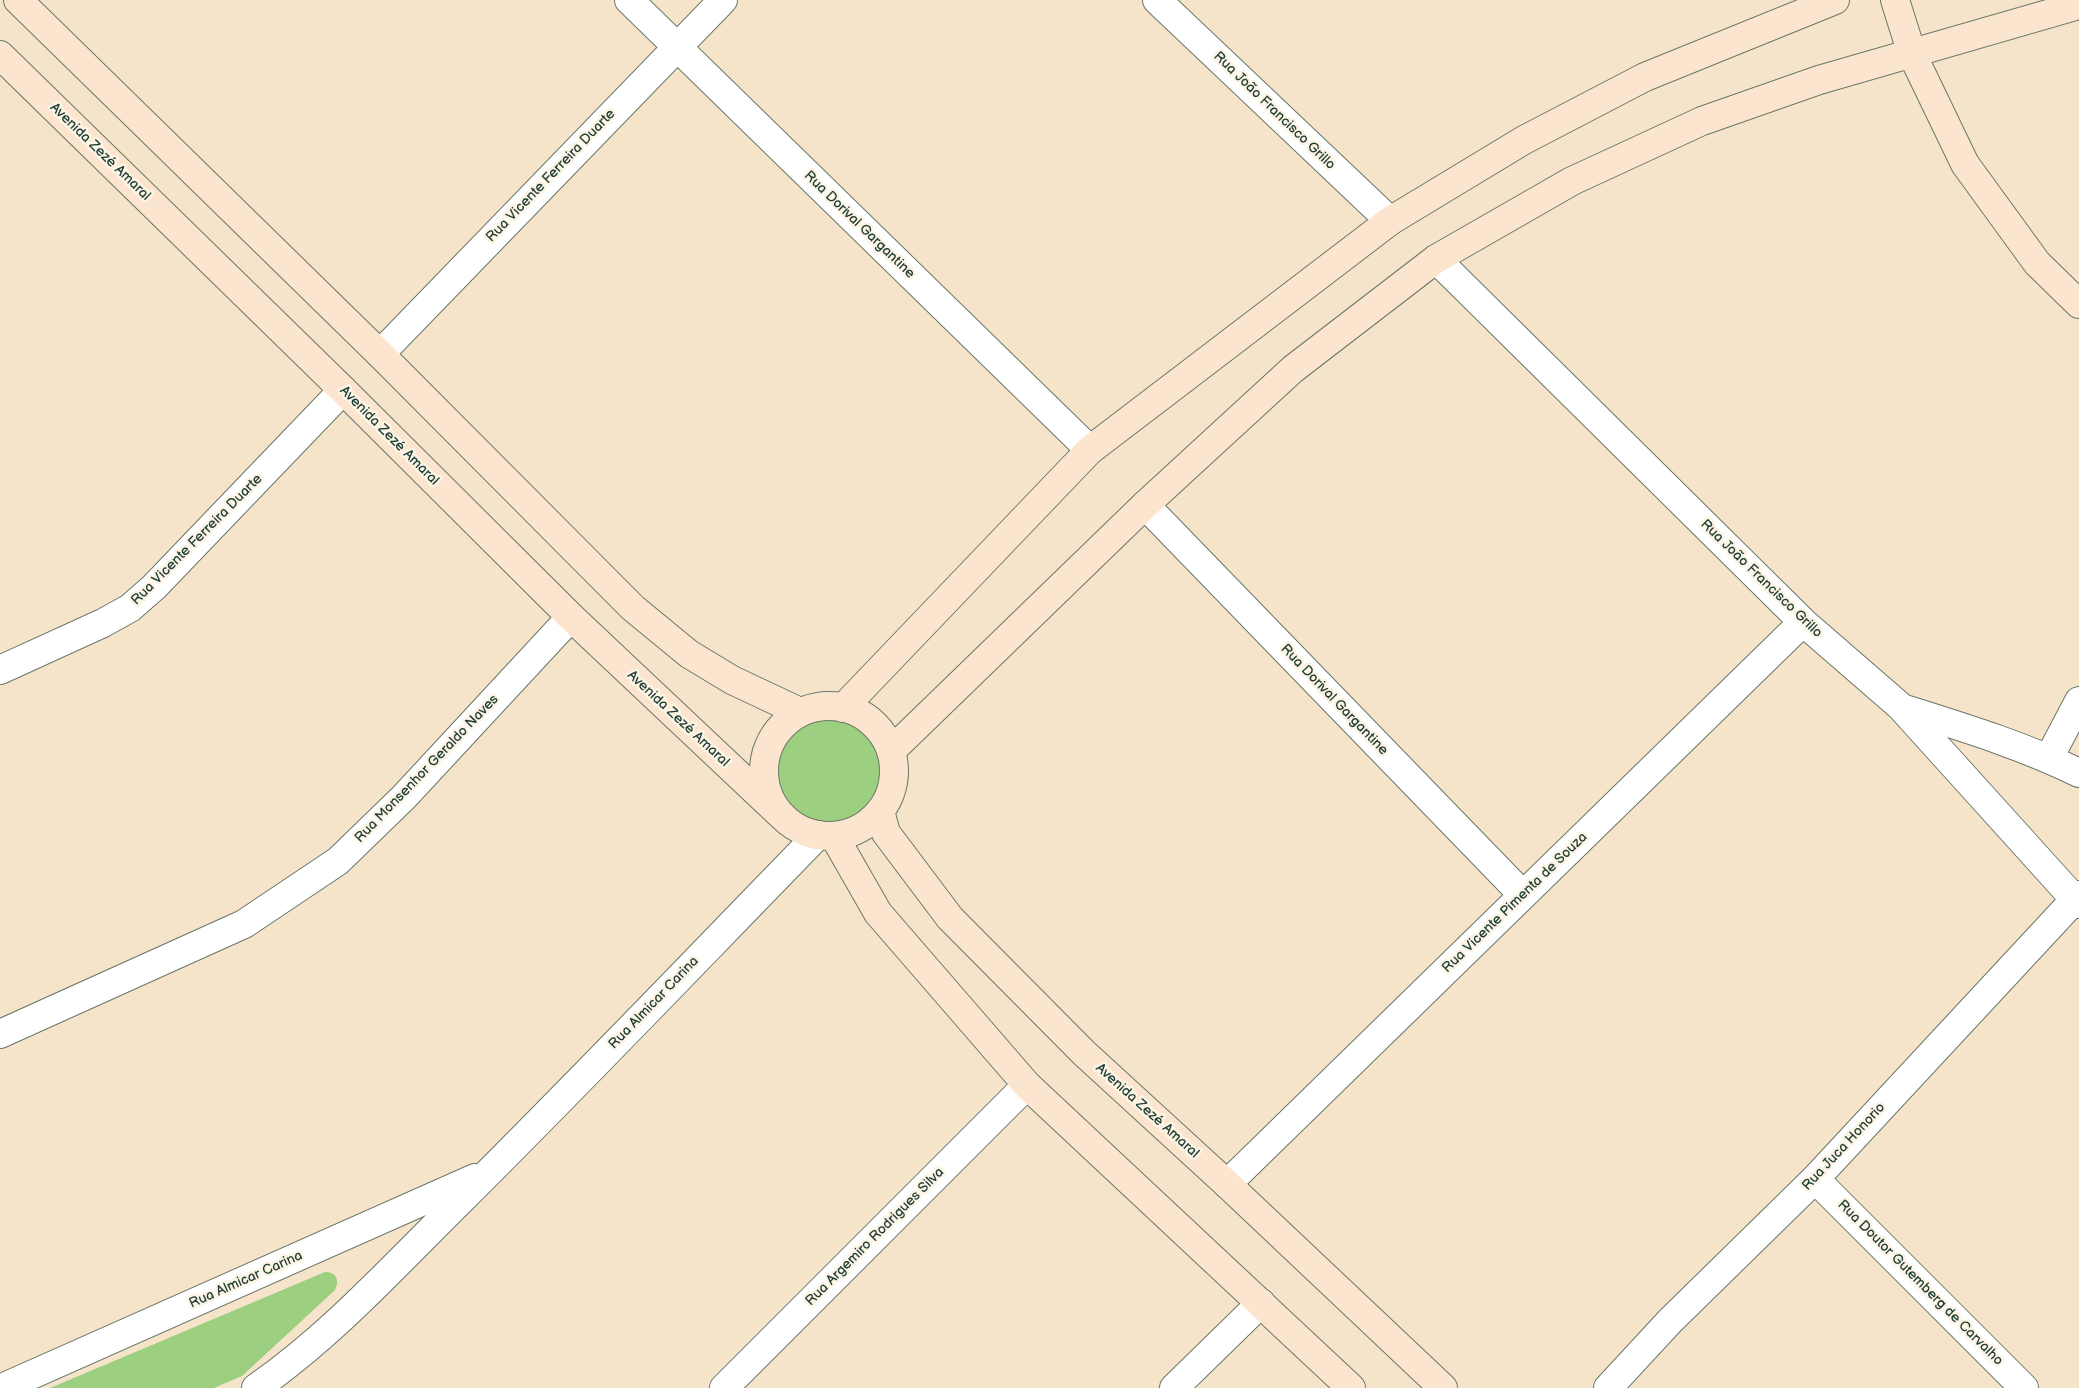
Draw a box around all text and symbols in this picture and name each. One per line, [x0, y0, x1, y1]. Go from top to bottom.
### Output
street label: Rua João Francisco Grillo [1210, 48, 1338, 174]
street label: Avenida Zezé Amaral [46, 100, 154, 204]
street label: Rua Vicente Ferreira Duarte [483, 106, 619, 246]
street label: Rua Dorival Gargantine [800, 168, 918, 282]
street label: Avenida Zezé Amaral [336, 383, 442, 489]
street label: Rua Vicente Ferreira Duarte [128, 471, 266, 609]
street label: Rua João Francisco Grillo [1697, 516, 1825, 642]
street label: Rua Dorival Gargantine [1277, 641, 1391, 759]
street label: Avenida Zezé Amaral [623, 667, 733, 771]
street label: Rua Monsenhor Geraldo Naves [352, 691, 502, 847]
street label: Rua Vicente Pimenta de Souza [1439, 829, 1591, 977]
street label: Rua Almicar Carina [606, 953, 702, 1053]
street label: Avenida Zezé Amaral [1092, 1060, 1202, 1162]
street label: Rua Juca Honorio [1799, 1100, 1889, 1194]
street label: Rua Argemiro Rodrigues Silva [802, 1164, 948, 1310]
street label: Rua Doutor Gutemberg de Carvalho [1834, 1197, 2006, 1369]
street label: Rua Almicar Carina [187, 1247, 305, 1313]

